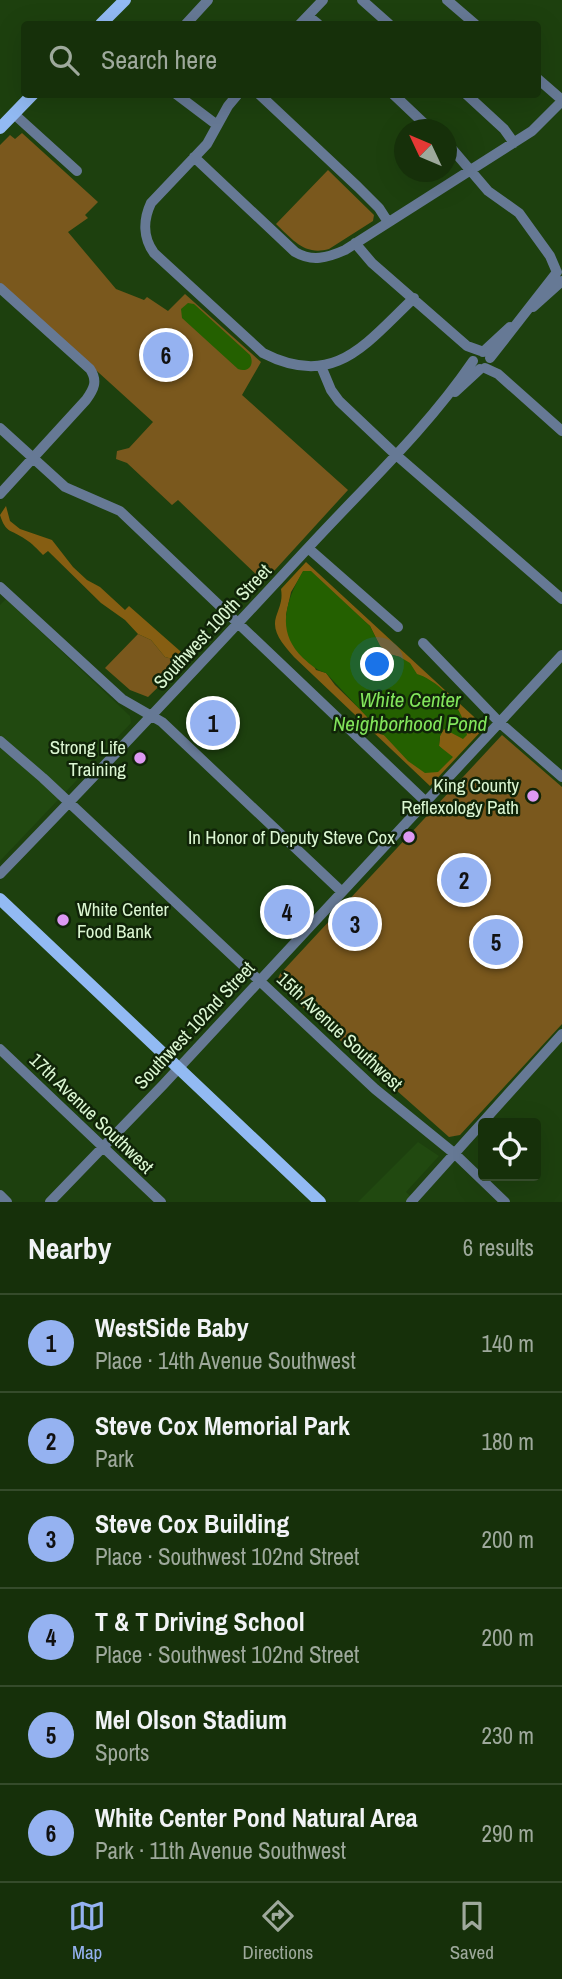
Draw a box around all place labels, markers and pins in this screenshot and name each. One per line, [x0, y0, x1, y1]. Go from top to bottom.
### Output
pin: 6 [143, 329, 189, 381]
pin: 1 [190, 697, 236, 749]
place label: Strong Life Training [50, 734, 126, 782]
marker: Strong Life Training [132, 750, 148, 766]
place label: King County Reflexology Path [401, 772, 519, 820]
marker: King County Reflexology Path [525, 788, 541, 804]
place label: In Honor of Deputy Steve Cox [188, 824, 395, 850]
marker: In Honor of Deputy Steve Cox [401, 829, 417, 845]
pin: 2 [441, 854, 487, 906]
pin: 4 [264, 886, 310, 938]
place label: White Center Food Bank [77, 896, 170, 944]
pin: 3 [332, 898, 378, 950]
marker: White Center Food Bank [55, 912, 71, 928]
pin: 5 [473, 916, 519, 968]

